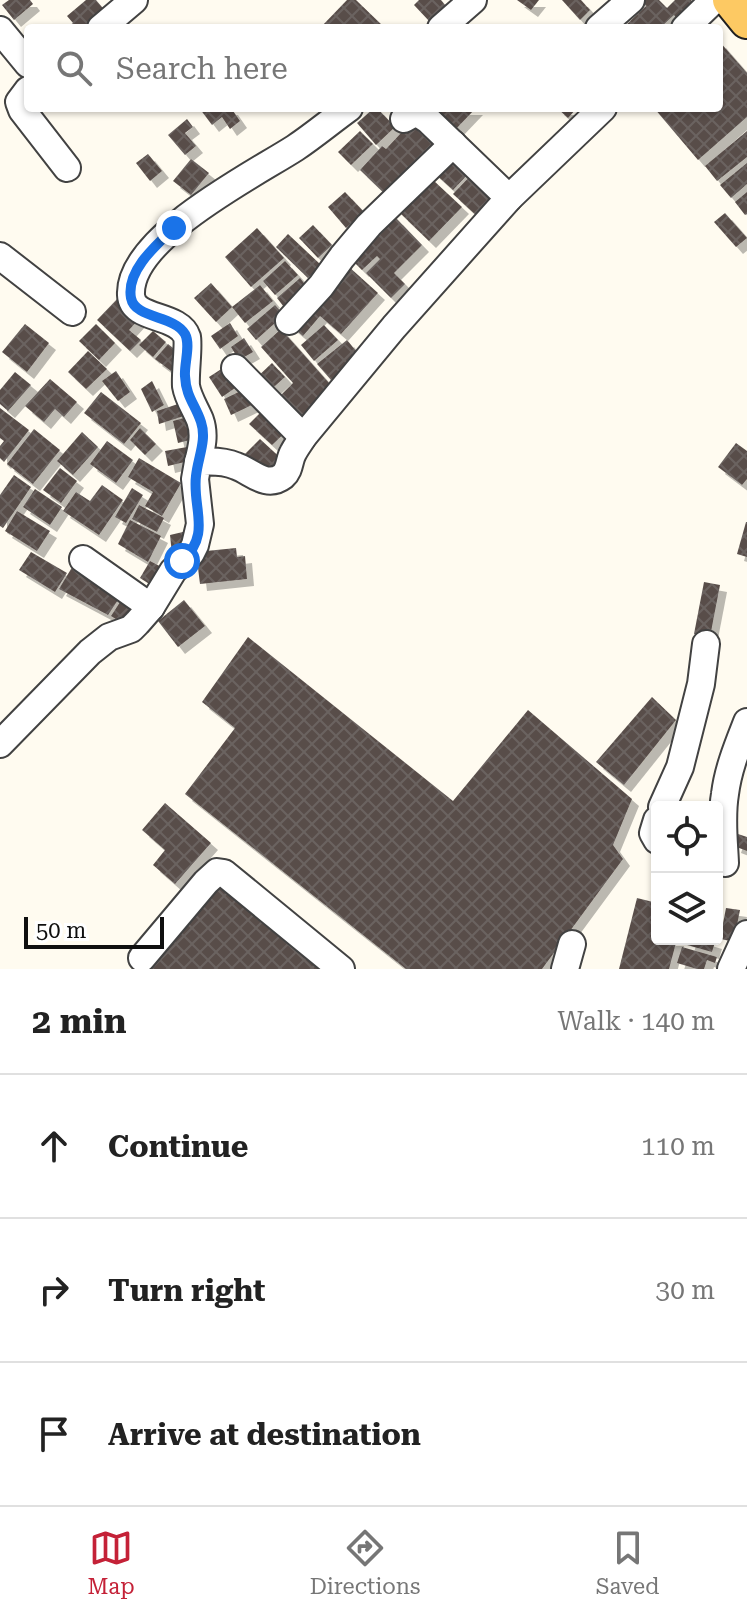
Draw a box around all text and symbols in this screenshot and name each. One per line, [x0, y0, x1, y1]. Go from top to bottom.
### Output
search box [24, 24, 723, 112]
icon: search [52, 46, 96, 90]
text: Search here [116, 51, 288, 86]
route end [156, 210, 192, 246]
route start [164, 543, 200, 579]
map controls [651, 801, 723, 945]
button: locate [651, 801, 723, 873]
button: layers [651, 873, 723, 945]
scale bar [24, 913, 164, 949]
text: 50 m [36, 918, 86, 943]
text: 2 min [32, 1001, 127, 1041]
text: Walk · 140 m [557, 1006, 715, 1036]
icon: ahead [32, 1124, 76, 1168]
text: Continue [108, 1129, 248, 1164]
text: 110 m [641, 1131, 715, 1161]
icon: right [32, 1268, 76, 1312]
text: Turn right [108, 1273, 265, 1308]
text: 30 m [656, 1275, 715, 1305]
icon: arrive [32, 1412, 76, 1456]
text: Arrive at destination [108, 1417, 421, 1452]
tab: Map [88, 1526, 135, 1599]
tab: Directions [310, 1526, 420, 1599]
tab: Saved [596, 1526, 659, 1599]

